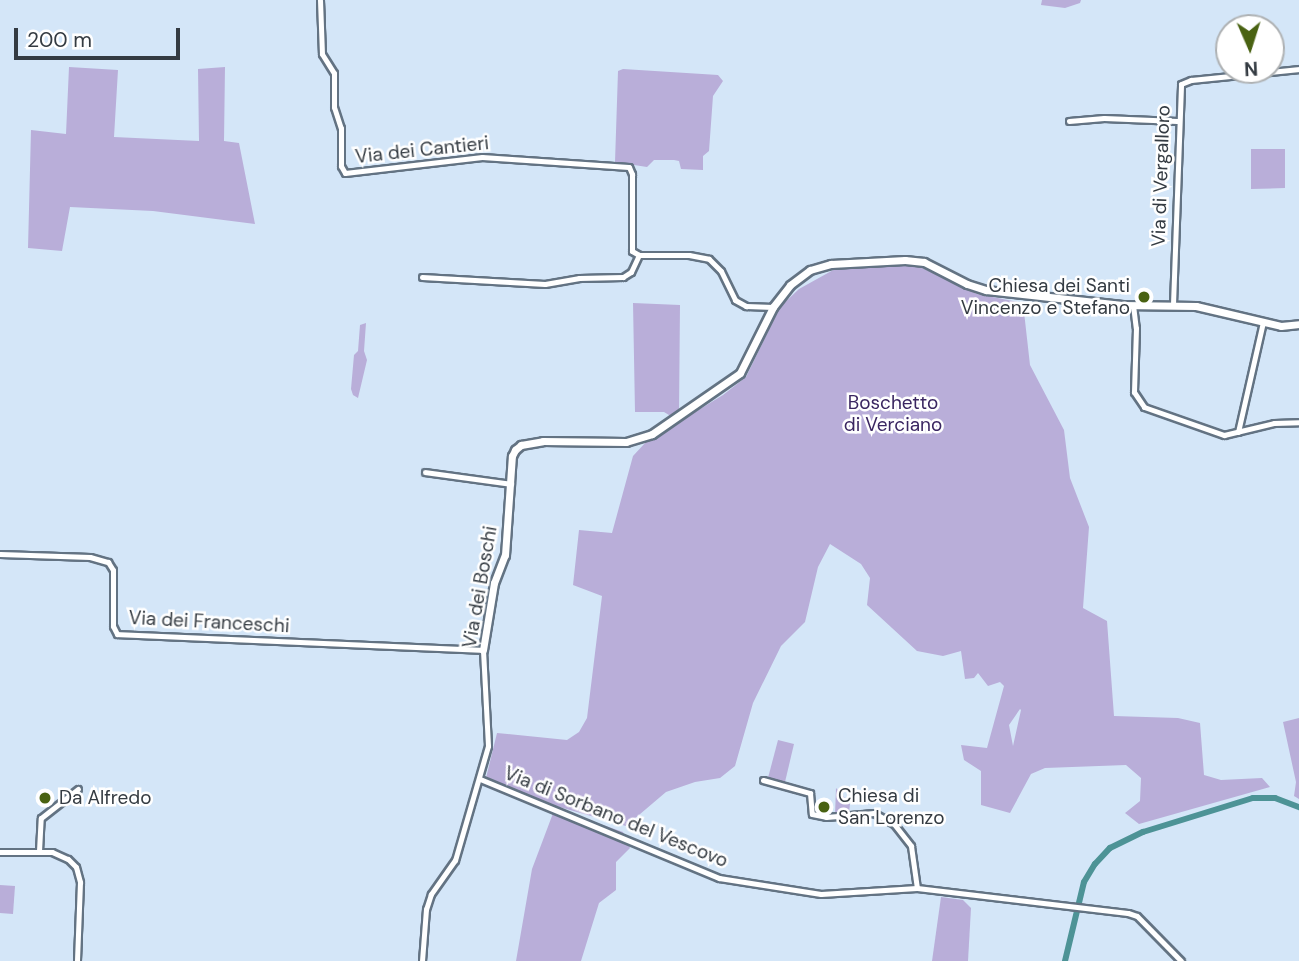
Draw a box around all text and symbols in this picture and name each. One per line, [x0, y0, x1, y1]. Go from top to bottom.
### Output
scale bar [18, 14, 184, 58]
north arrow [1215, 14, 1285, 84]
text: 200 m [27, 26, 92, 54]
text: N [1243, 56, 1259, 81]
street label: Via di Vergalloro [1147, 105, 1175, 247]
street label: Via dei Cantieri [354, 132, 490, 168]
place label: Chiesa dei Santi Vincenzo e Stefano [961, 275, 1130, 319]
marker: Chiesa dei Santi Vincenzo e Stefano [1136, 289, 1152, 305]
park label: Boschetto di Verciano [844, 392, 942, 436]
street label: Via dei Boschi [458, 524, 502, 650]
street label: Via dei Franceschi [128, 606, 290, 638]
street label: Via di Sorbano del Vescovo [501, 762, 731, 872]
place label: Chiesa di San Lorenzo [838, 785, 945, 829]
place label: Da Alfredo [59, 787, 151, 809]
marker: Da Alfredo [37, 790, 53, 806]
marker: Chiesa di San Lorenzo [816, 799, 832, 815]

